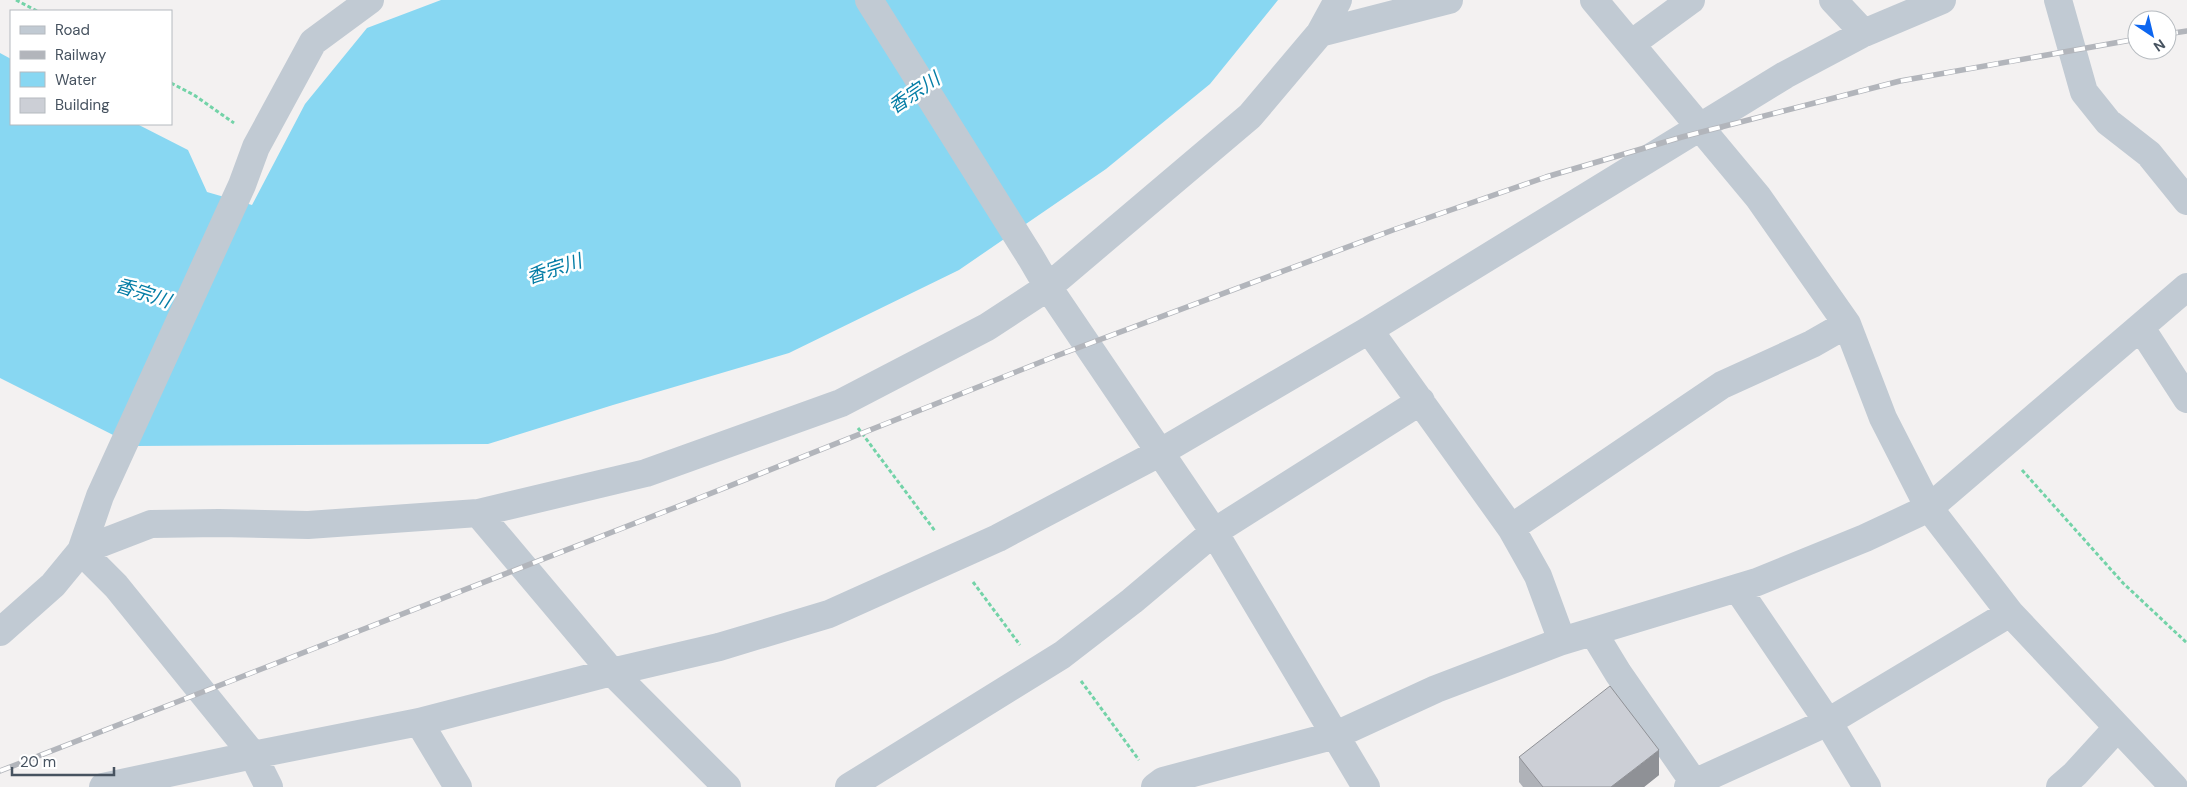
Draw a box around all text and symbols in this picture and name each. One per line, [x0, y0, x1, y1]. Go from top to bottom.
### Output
legend [10, 10, 172, 125]
north arrow [2127, 10, 2177, 60]
text: Road [55, 20, 90, 40]
text: N [2150, 35, 2169, 56]
text: Railway [55, 45, 107, 65]
water label: 香宗川 [883, 66, 946, 119]
text: Water [55, 70, 97, 90]
text: Building [55, 95, 110, 115]
water label: 香宗川 [523, 248, 587, 290]
water label: 香宗川 [112, 272, 176, 314]
scale bar [12, 744, 115, 776]
text: 20 m [20, 752, 56, 772]

